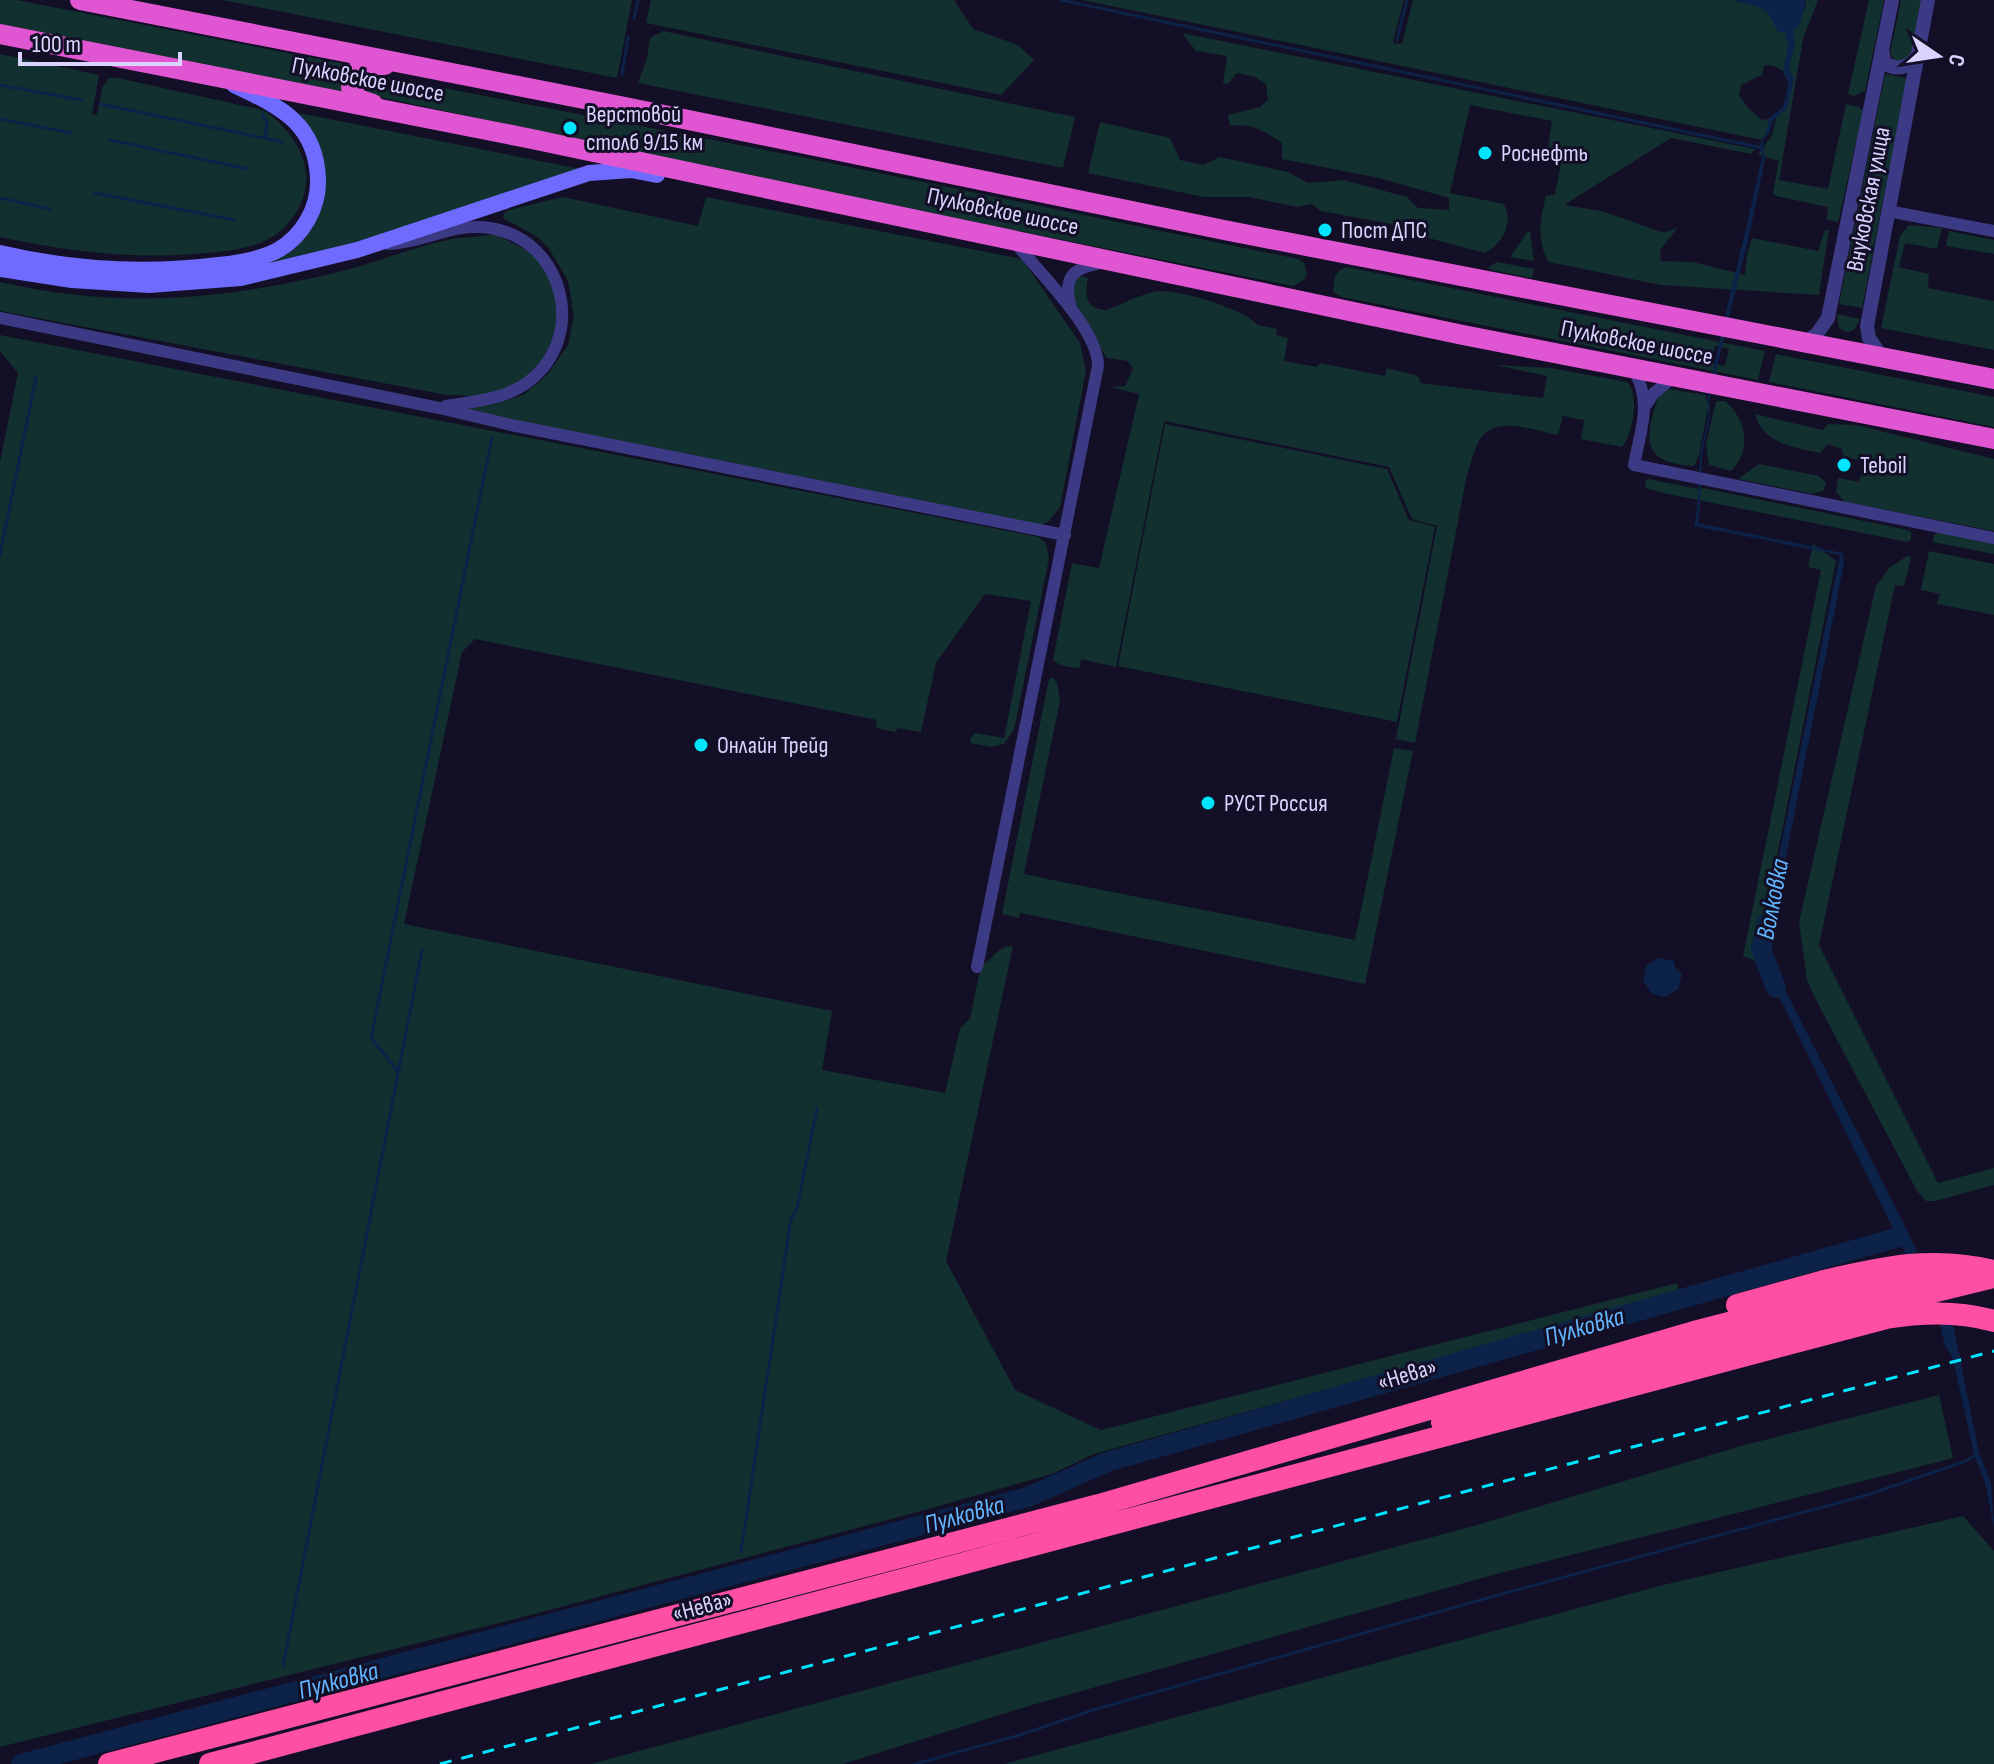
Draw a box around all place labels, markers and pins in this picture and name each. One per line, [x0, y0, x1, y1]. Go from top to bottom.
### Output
place label: Верстовой столб 9/15 км [586, 100, 703, 157]
marker: Верстовой столб 9/15 км [561, 119, 579, 137]
place label: Роснефть [1501, 139, 1588, 168]
marker: Роснефть [1476, 144, 1494, 162]
place label: Пост ДПС [1341, 216, 1427, 245]
marker: Пост ДПС [1316, 221, 1334, 239]
place label: Teboil [1860, 451, 1907, 480]
marker: Teboil [1835, 456, 1853, 474]
place label: Онлайн Трейд [717, 731, 828, 760]
marker: Онлайн Трейд [692, 736, 710, 754]
place label: РУСТ Россия [1224, 789, 1328, 818]
marker: РУСТ Россия [1199, 794, 1217, 812]

